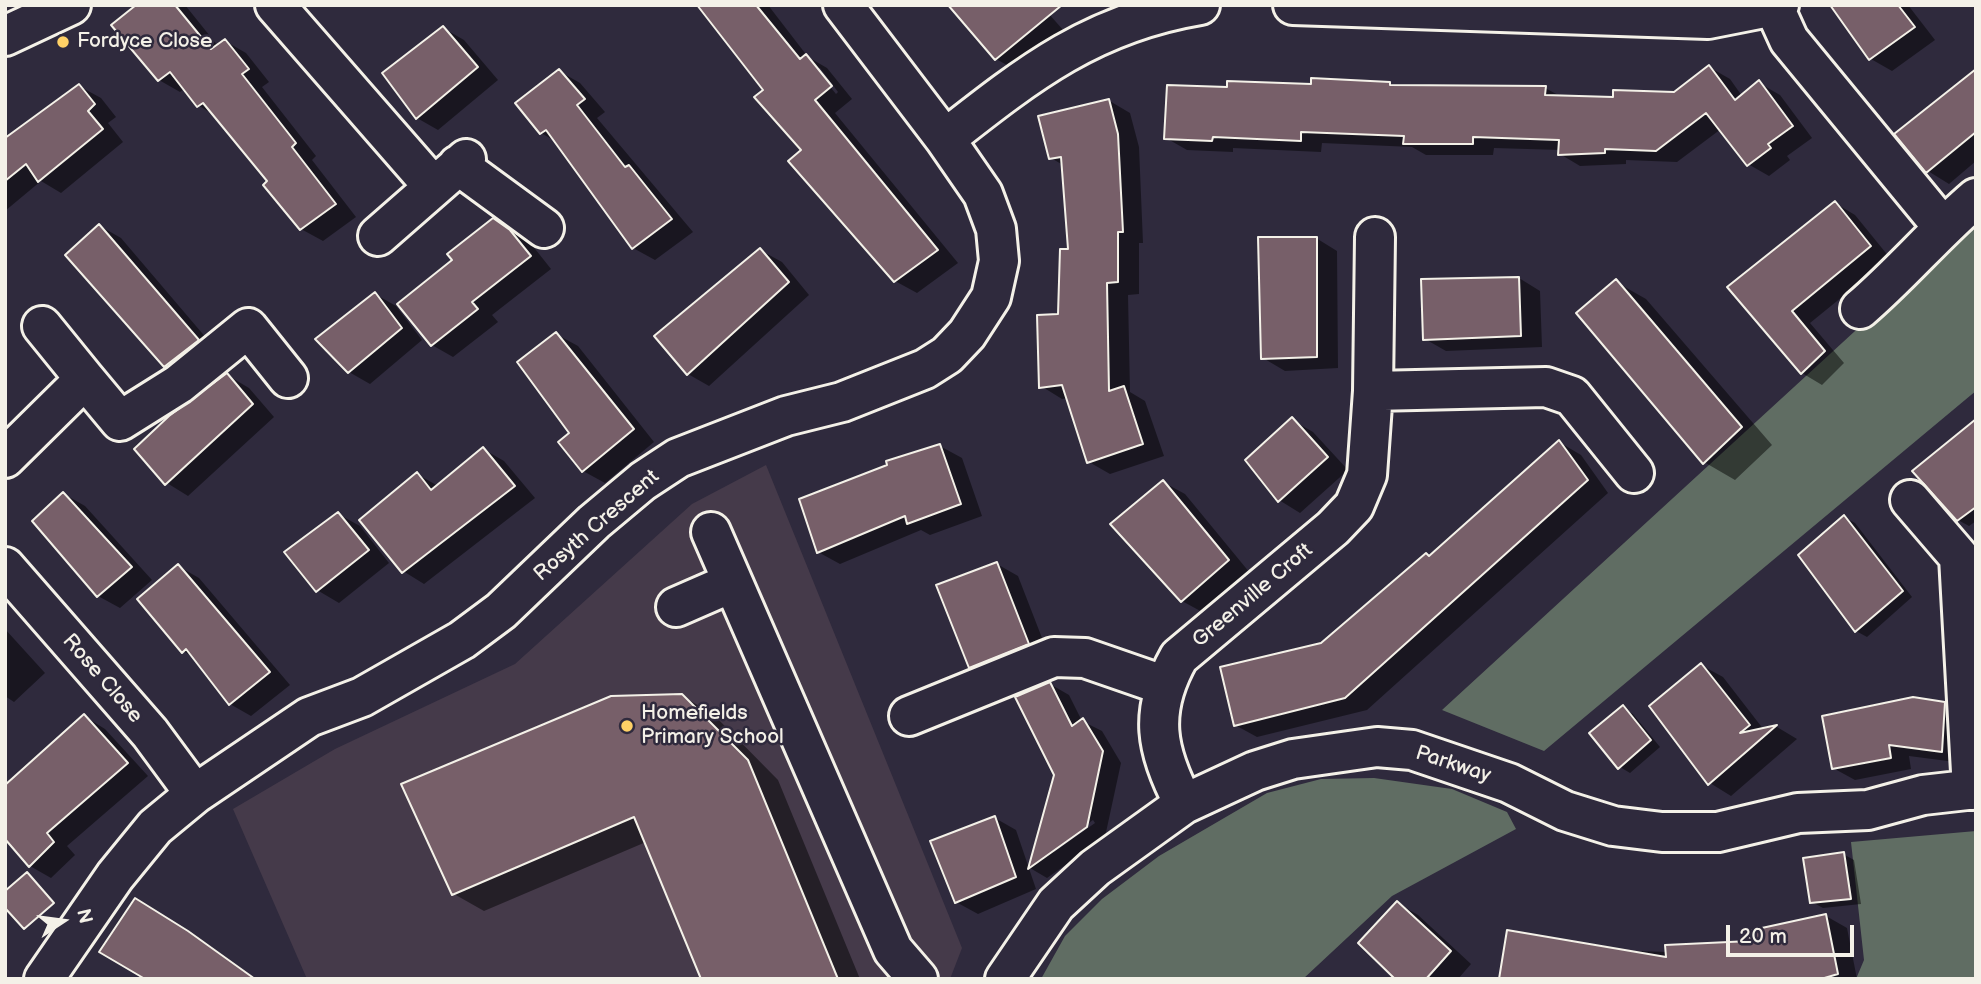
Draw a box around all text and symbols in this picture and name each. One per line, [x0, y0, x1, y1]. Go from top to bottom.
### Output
place label: Fordyce Close [77, 29, 212, 55]
marker: Fordyce Close [55, 34, 71, 50]
street label: Rosyth Crescent [529, 465, 665, 587]
street label: Greenville Croft [1188, 539, 1318, 653]
street label: Rose Close [57, 629, 147, 729]
place label: Homefields Primary School [641, 701, 784, 751]
marker: Homefields Primary School [619, 718, 635, 734]
street label: Parkway [1412, 741, 1494, 789]
north arrow [28, 886, 98, 956]
text: N [71, 907, 97, 926]
scale bar [1729, 911, 1857, 955]
text: 20 m [1739, 924, 1787, 949]

